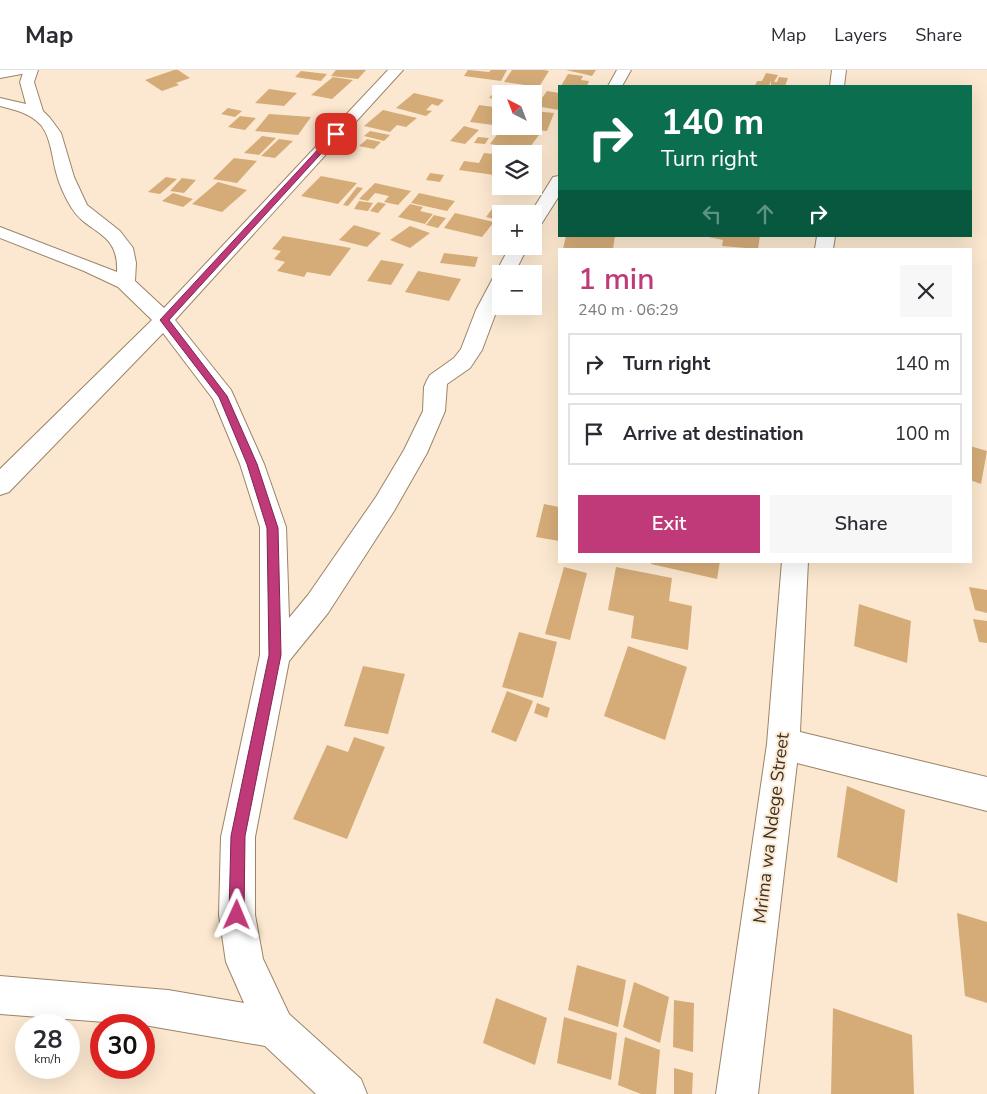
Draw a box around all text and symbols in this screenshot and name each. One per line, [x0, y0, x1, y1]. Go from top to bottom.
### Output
text: Map [25, 19, 73, 51]
text: Map [771, 23, 806, 47]
text: Layers [834, 23, 887, 47]
text: Share [915, 23, 962, 47]
north arrow [492, 85, 542, 135]
map controls [492, 85, 542, 315]
text: 140 m [661, 99, 764, 146]
icon: right [578, 105, 643, 170]
pin [315, 113, 357, 155]
icon: arrive [322, 120, 350, 148]
text: Turn right [661, 144, 757, 174]
button: layers [492, 145, 542, 195]
icon: left [698, 200, 726, 228]
icon: ahead [751, 200, 779, 228]
icon: right [804, 200, 832, 228]
button: + [492, 205, 542, 255]
text: 1 min [578, 259, 654, 300]
button: − [492, 265, 542, 315]
button: close [900, 265, 952, 317]
text: 240 m · 06:29 [578, 299, 679, 321]
icon: right [580, 350, 608, 378]
text: Turn right [623, 351, 710, 377]
text: 140 m [895, 351, 950, 377]
icon: arrive [580, 420, 608, 448]
text: Arrive at destination [623, 421, 804, 447]
text: 100 m [895, 421, 950, 447]
button: Exit [578, 495, 760, 553]
button: Share [770, 495, 952, 553]
street label: Mrima wa Ndege Street [747, 731, 795, 925]
position arrow [210, 888, 262, 940]
speed limit sign: 30 [90, 1014, 155, 1079]
text: 28 [32, 1023, 63, 1057]
text: km/h [34, 1051, 61, 1067]

